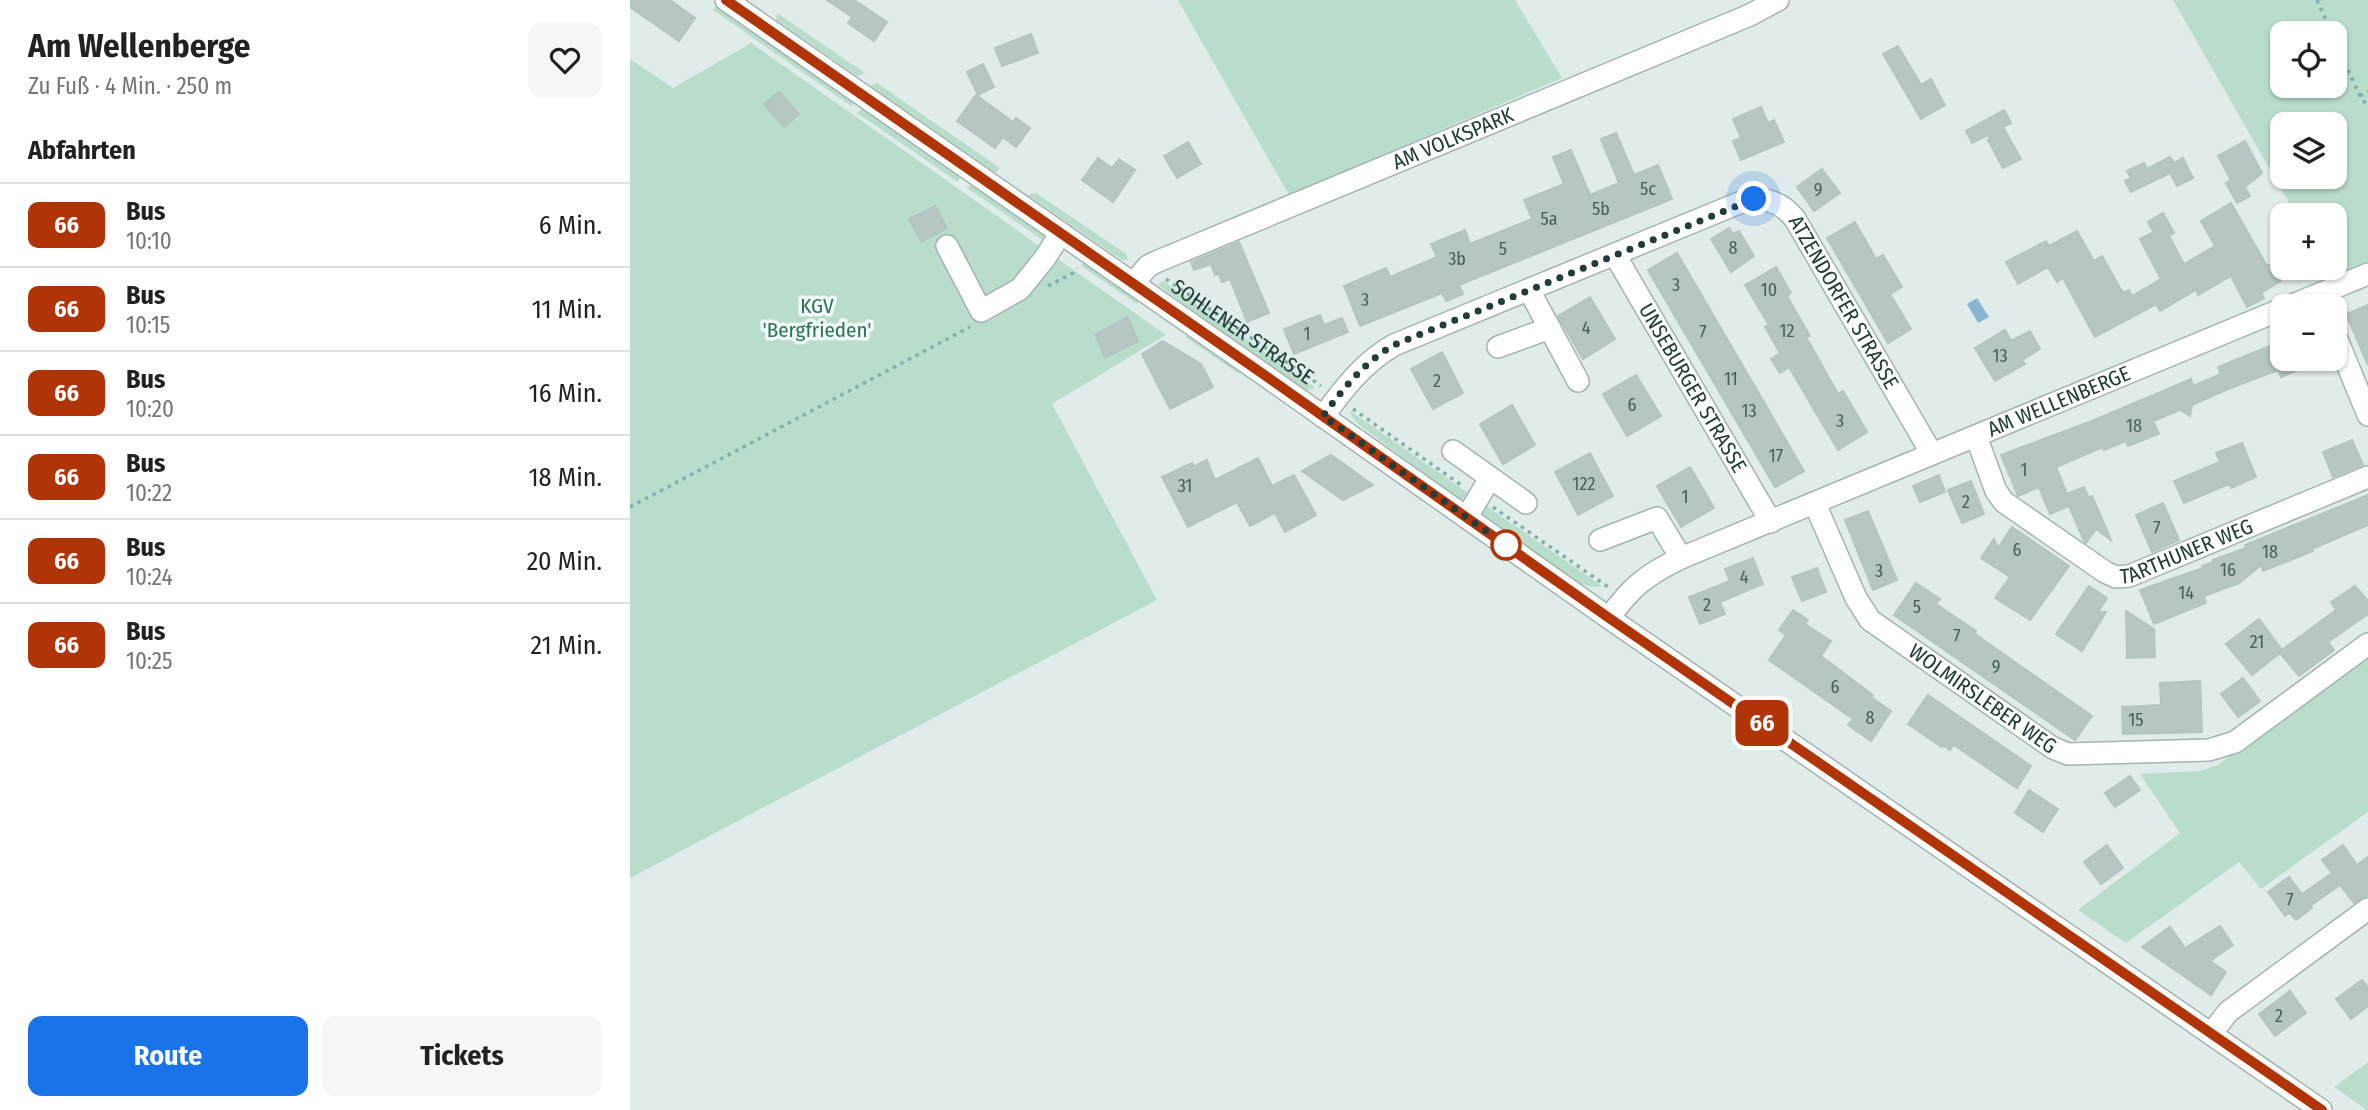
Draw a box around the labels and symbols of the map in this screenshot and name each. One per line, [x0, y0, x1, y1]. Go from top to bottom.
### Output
street label: AM VOLKSPARK [1389, 101, 1518, 175]
house number: 5c [1640, 178, 1656, 200]
house number: 9 [1814, 179, 1822, 201]
your location [1736, 181, 1771, 216]
house number: 5b [1592, 198, 1610, 220]
house number: 5a [1540, 208, 1558, 230]
street label: ATZENDORFER STRASSE [1783, 211, 1904, 394]
house number: 8 [1729, 237, 1738, 259]
house number: 5 [1499, 238, 1507, 260]
house number: 3b [1448, 248, 1466, 270]
street label: SOHLENER STRASSE [1166, 274, 1319, 390]
house number: 3 [1672, 274, 1680, 296]
house number: 10 [1761, 279, 1777, 301]
house number: 3 [1361, 289, 1369, 311]
park label: KGV 'Bergfrieden' [762, 293, 872, 343]
street label: UNSEBURGER STRASSE [1633, 299, 1752, 477]
house number: 4 [1582, 317, 1591, 339]
house number: 12 [1780, 320, 1795, 342]
house number: 7 [1699, 321, 1707, 343]
house number: 1 [1303, 323, 1311, 345]
house number: 13 [1992, 345, 2008, 367]
street label: AM WELLENBERGE [1983, 360, 2134, 443]
house number: 11 [1724, 368, 1738, 390]
house number: 2 [1433, 370, 1441, 392]
house number: 6 [1628, 394, 1637, 416]
house number: 13 [1741, 400, 1757, 422]
house number: 3 [1836, 410, 1844, 432]
house number: 18 [2126, 415, 2142, 437]
house number: 17 [1769, 445, 1783, 467]
house number: 1 [2020, 459, 2028, 481]
house number: 122 [1573, 473, 1596, 495]
house number: 31 [1178, 475, 1192, 497]
house number: 1 [1681, 486, 1689, 508]
house number: 2 [1962, 491, 1970, 513]
street label: TARTHUNER WEG [2119, 513, 2257, 590]
house number: 7 [2153, 517, 2161, 539]
unlabelled marker [1491, 530, 1521, 560]
house number: 6 [2013, 539, 2022, 561]
house number: 18 [2262, 541, 2278, 563]
house number: 16 [2220, 559, 2236, 581]
house number: 3 [1875, 560, 1883, 582]
house number: 4 [1740, 566, 1749, 588]
house number: 14 [2178, 582, 2194, 604]
house number: 2 [1703, 594, 1711, 616]
house number: 5 [1913, 596, 1921, 618]
house number: 7 [1953, 625, 1961, 647]
house number: 21 [2250, 631, 2264, 653]
street label: WOLMIRSLEBER WEG [1904, 638, 2062, 759]
house number: 9 [1992, 656, 2000, 678]
house number: 6 [1831, 676, 1840, 698]
line badge: 66 [1730, 700, 1794, 746]
house number: 8 [1866, 707, 1875, 729]
house number: 15 [2128, 709, 2144, 731]
house number: 7 [2286, 889, 2294, 911]
house number: 2 [2275, 1005, 2283, 1027]

